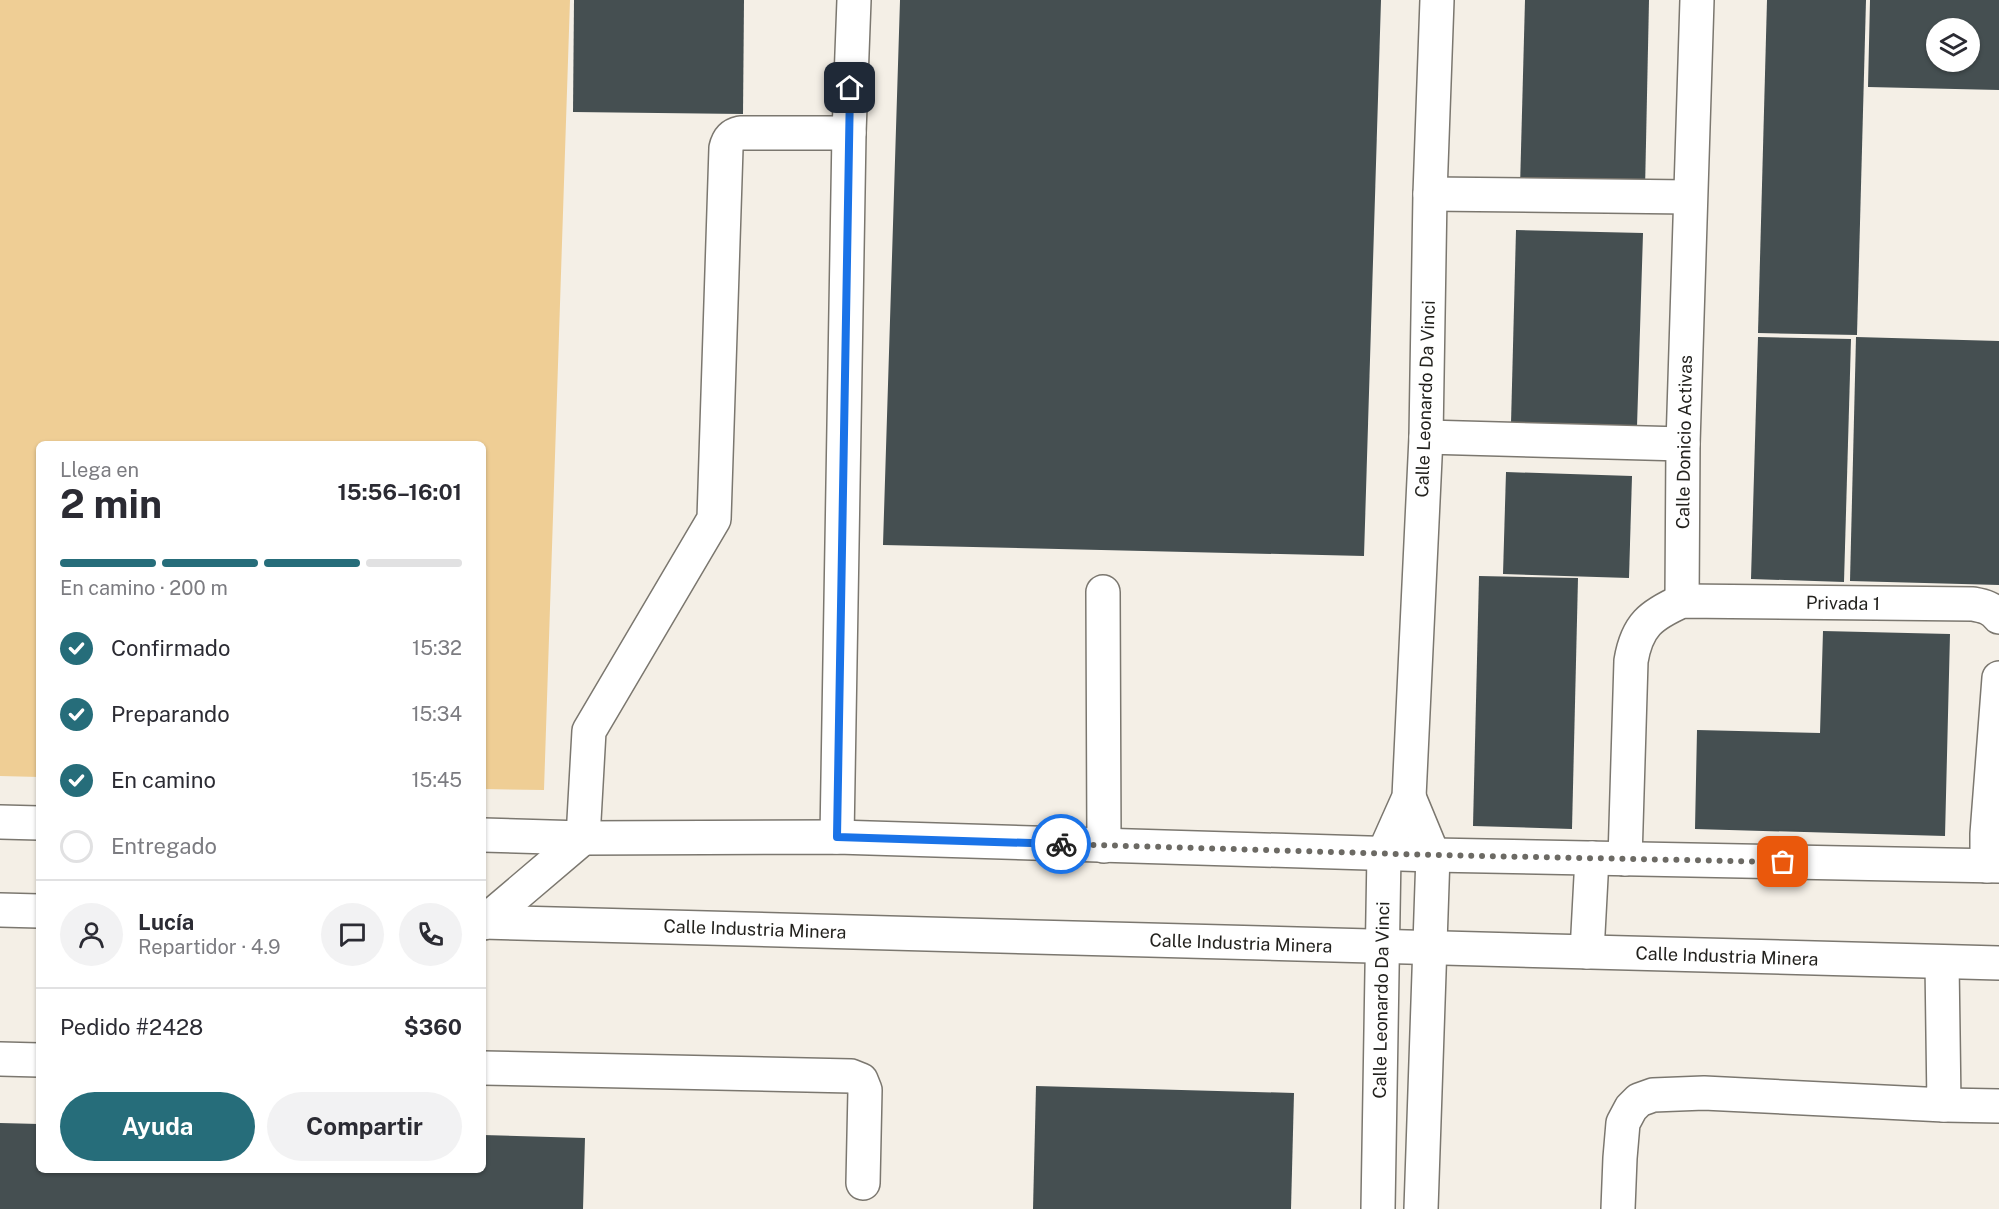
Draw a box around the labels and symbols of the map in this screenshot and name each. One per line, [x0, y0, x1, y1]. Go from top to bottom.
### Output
pin [824, 62, 875, 113]
street label: Calle Leonardo Da Vinci [1411, 300, 1439, 498]
street label: Calle Donicio Activas [1672, 355, 1696, 529]
street label: Privada 1 [1806, 592, 1880, 614]
courier [1031, 814, 1091, 874]
pin [1757, 836, 1808, 887]
street label: Calle Leonardo Da Vinci [1369, 901, 1393, 1099]
street label: Calle Industria Minera [663, 915, 847, 943]
street label: Calle Industria Minera [1149, 929, 1333, 957]
street label: Calle Industria Minera [1635, 942, 1819, 970]

